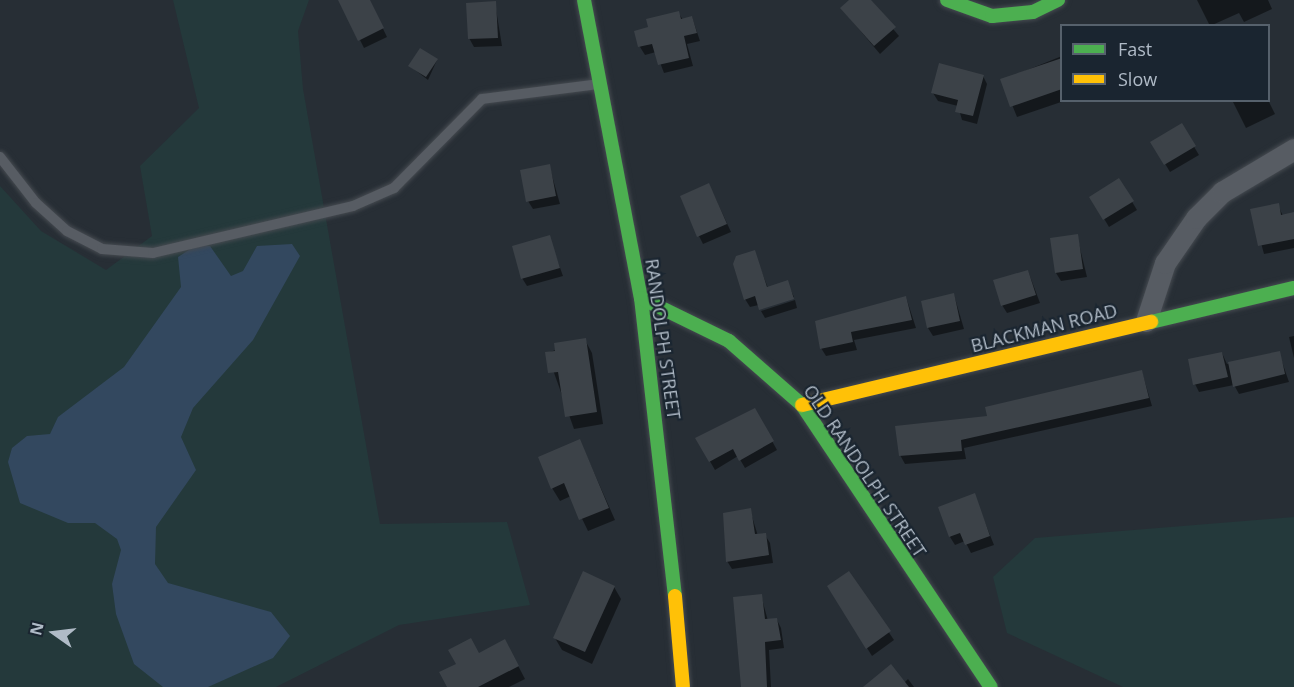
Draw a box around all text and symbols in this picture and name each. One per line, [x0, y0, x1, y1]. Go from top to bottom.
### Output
legend [1060, 24, 1270, 102]
text: Fast [1118, 37, 1152, 61]
text: Slow [1118, 67, 1157, 91]
street label: RANDOLPH STREET [641, 257, 685, 421]
street label: BLACKMAN ROAD [969, 299, 1119, 357]
street label: OLD RANDOLPH STREET [799, 381, 931, 561]
north arrow [24, 603, 84, 663]
text: N [24, 620, 49, 638]

